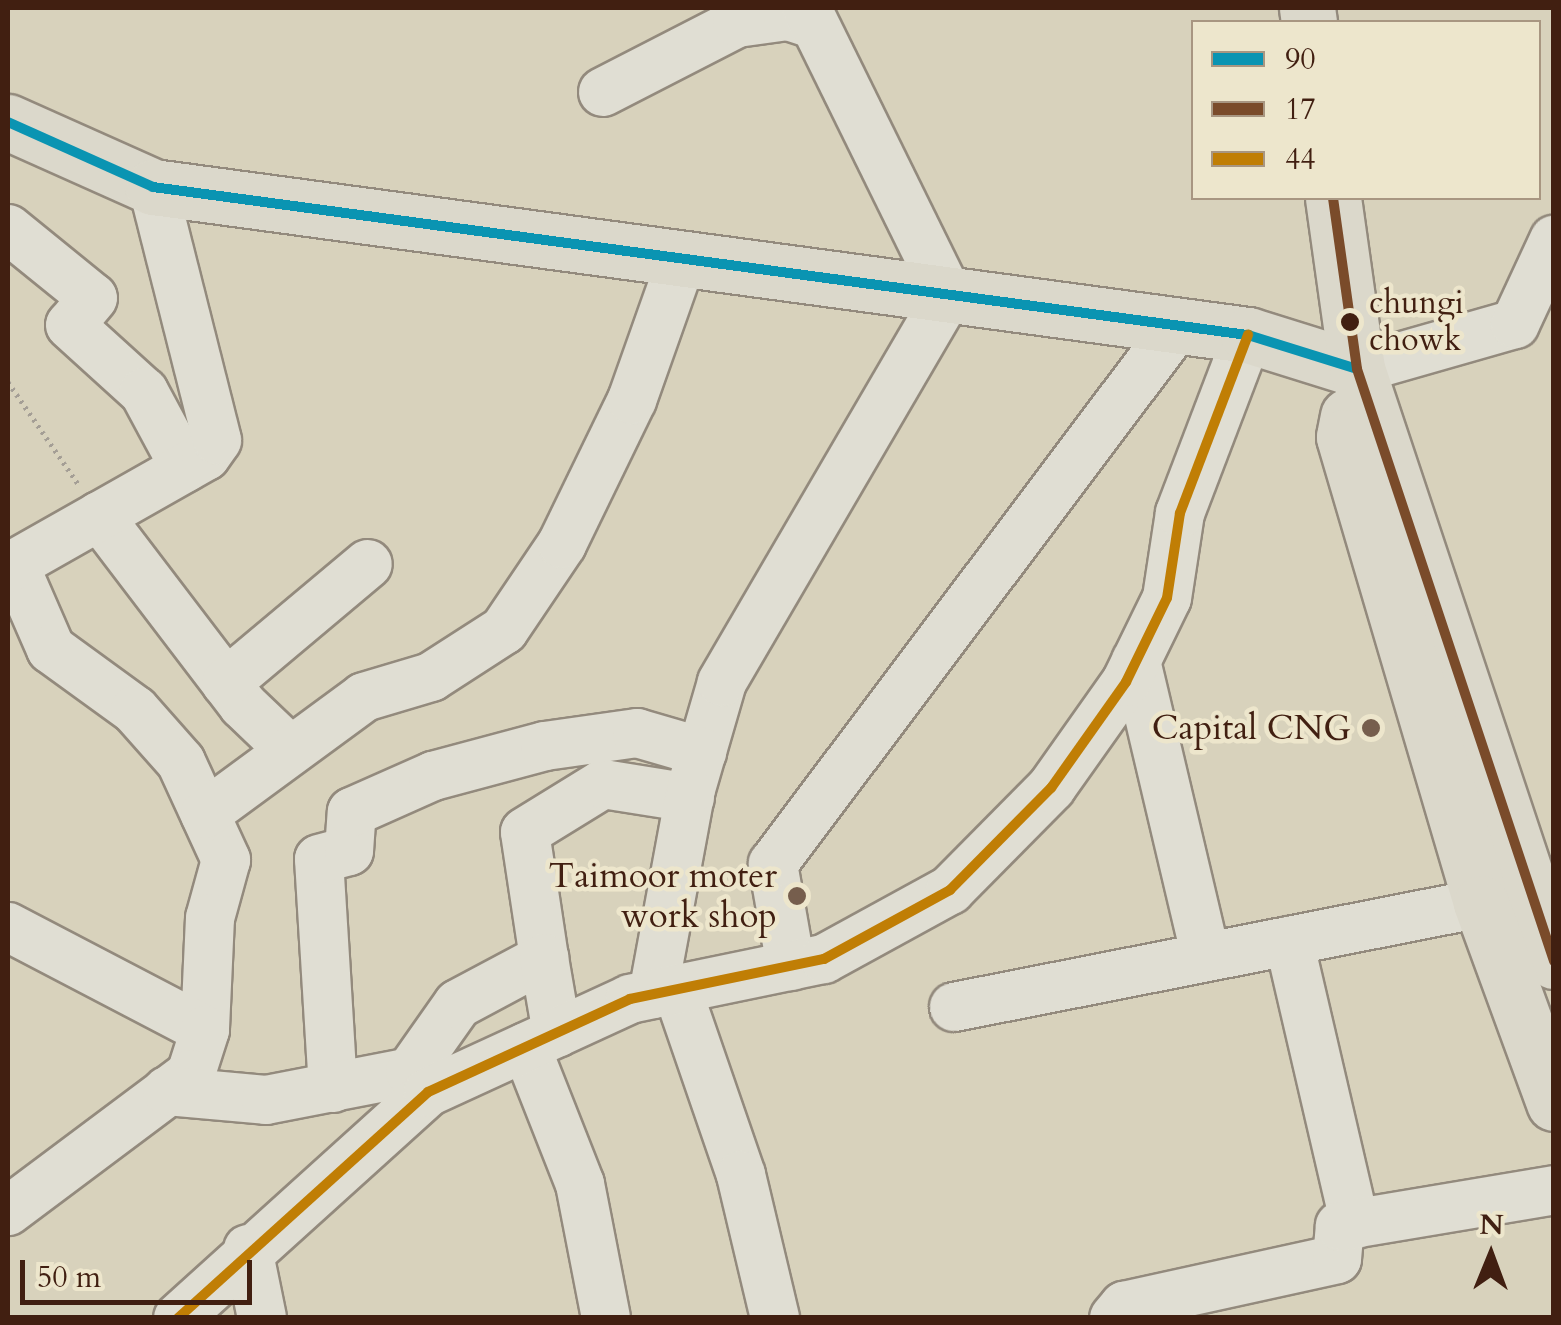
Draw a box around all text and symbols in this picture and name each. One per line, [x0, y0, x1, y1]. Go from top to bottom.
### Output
legend [1191, 20, 1541, 200]
text: 90 [1285, 39, 1316, 80]
text: 17 [1285, 89, 1316, 130]
text: 44 [1285, 139, 1316, 180]
place label: chungi chowk [1369, 285, 1464, 360]
marker: chungi chowk [1340, 312, 1360, 332]
place label: Capital CNG [1152, 707, 1351, 749]
marker: Capital CNG [1360, 717, 1382, 739]
place label: Taimoor moter work shop [549, 855, 777, 937]
marker: Taimoor moter work shop [786, 885, 808, 907]
north arrow [1441, 1205, 1541, 1305]
text: N [1479, 1206, 1504, 1244]
scale bar [25, 1240, 258, 1302]
text: 50 m [37, 1257, 101, 1298]

